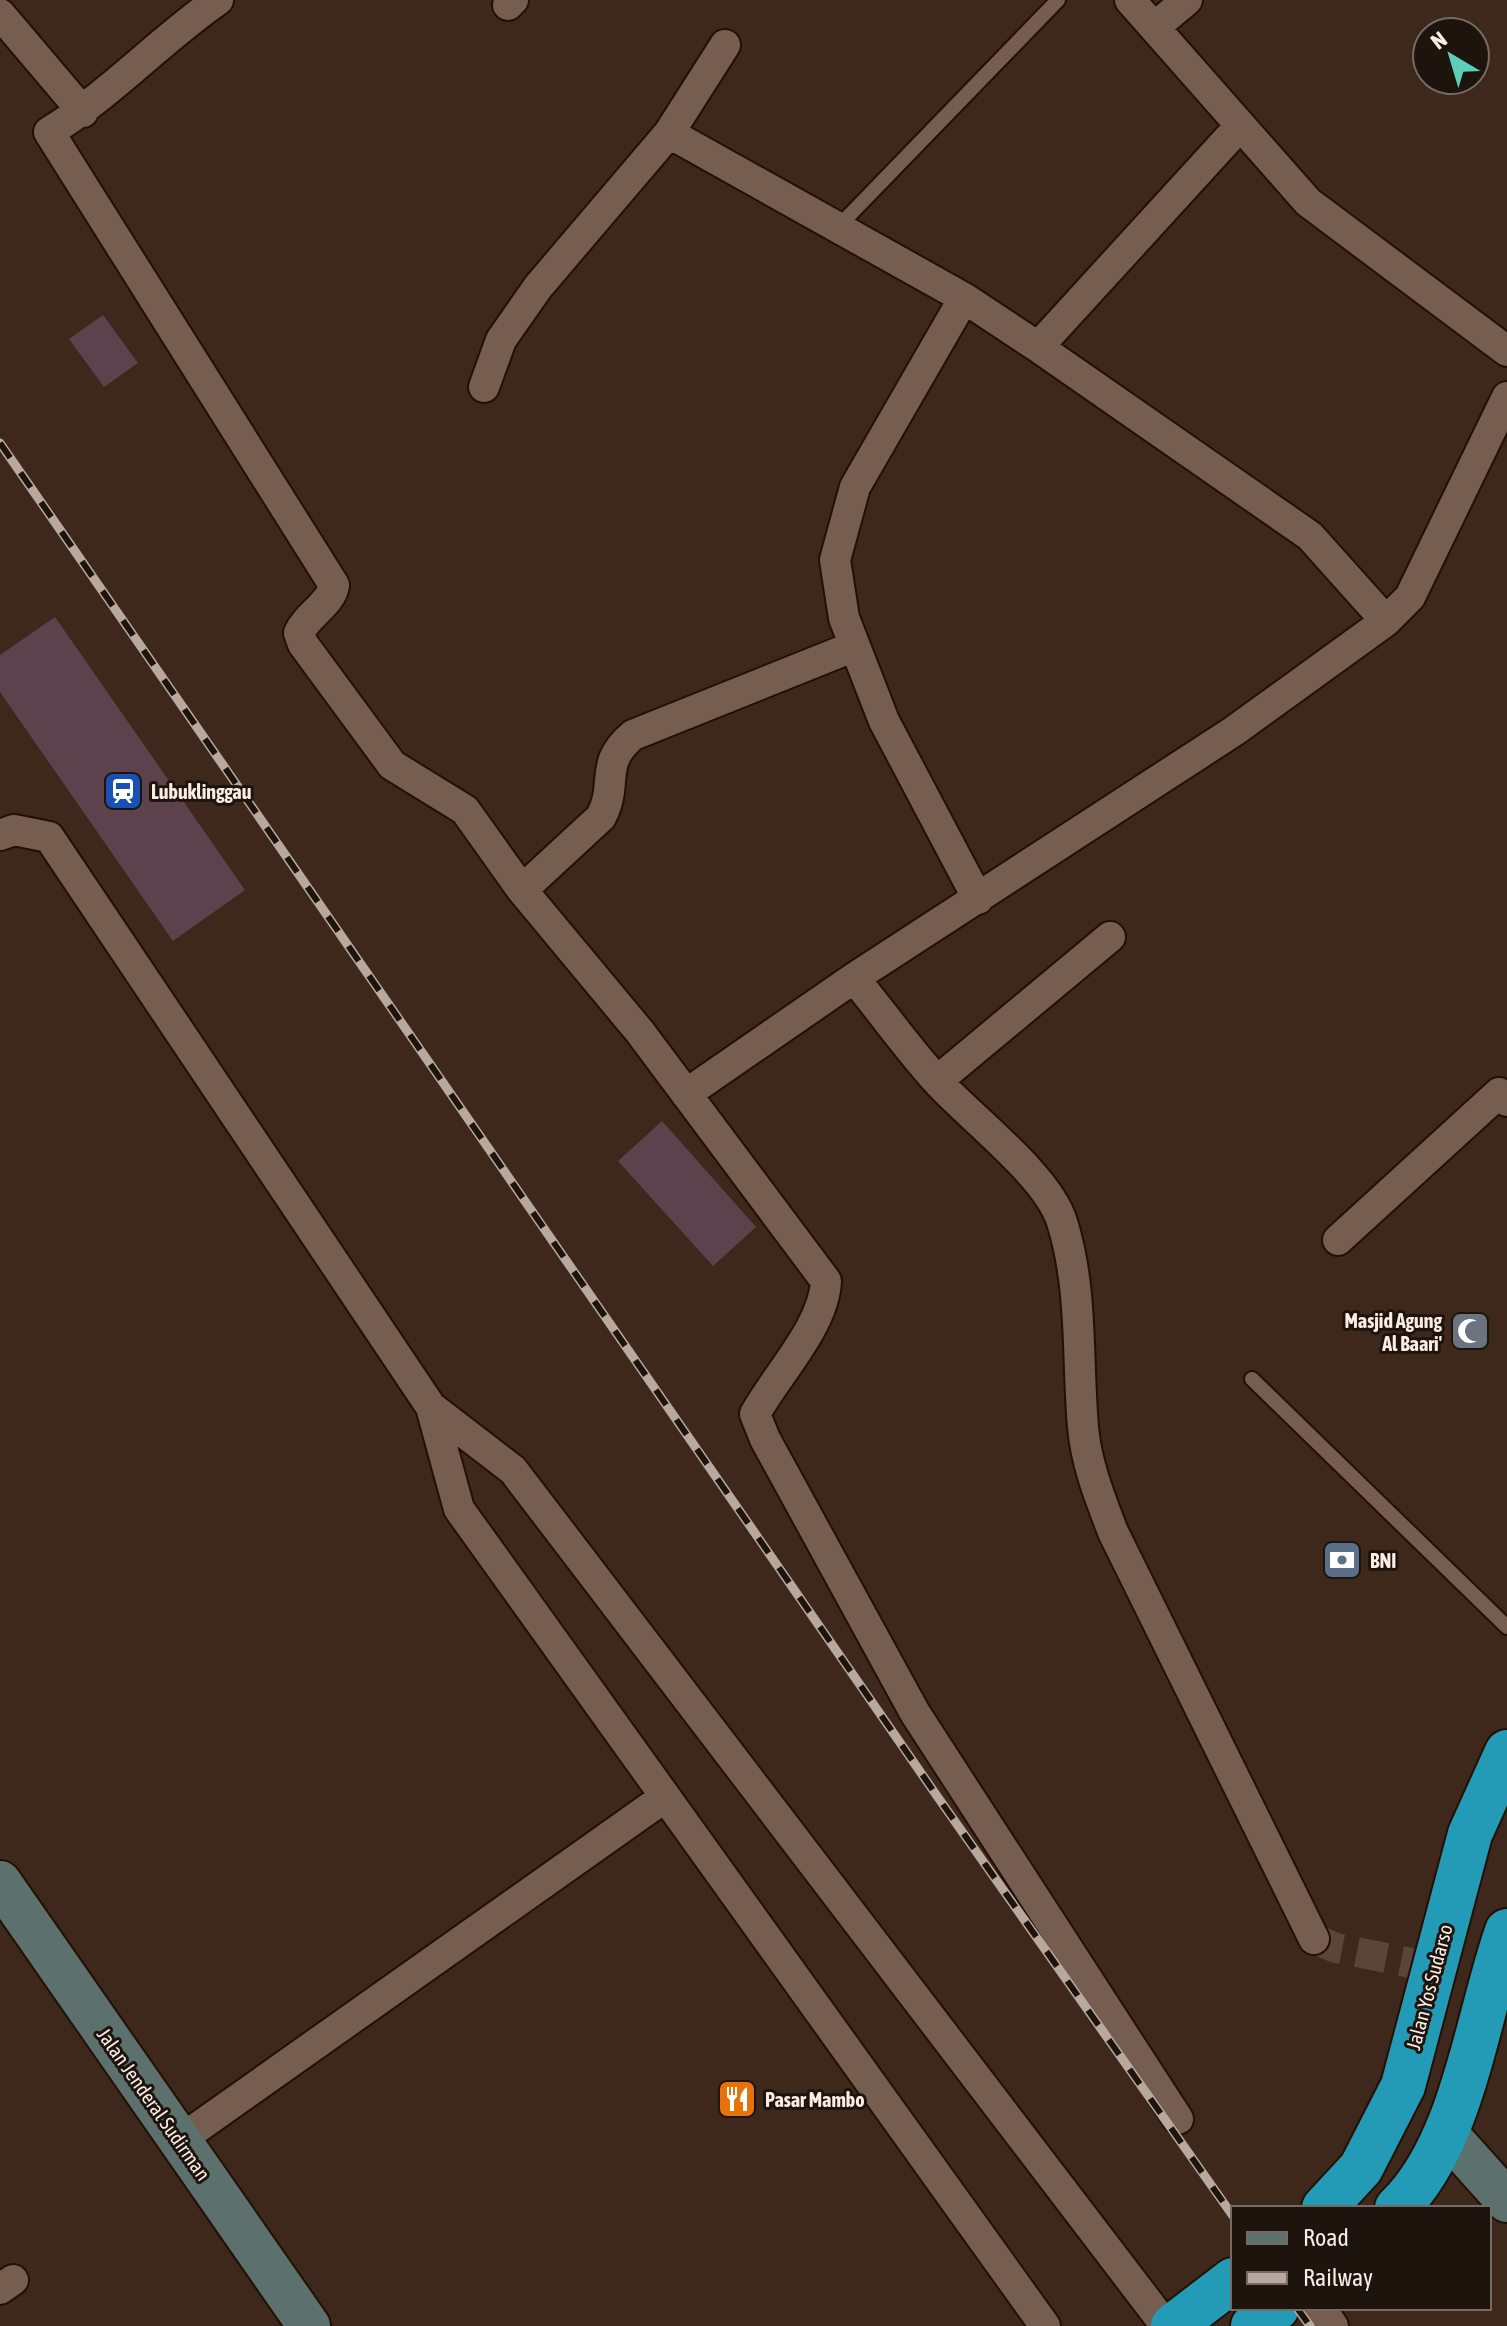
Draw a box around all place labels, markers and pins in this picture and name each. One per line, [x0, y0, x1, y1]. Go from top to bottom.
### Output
station icon: Lubuklinggau [102, 770, 144, 812]
place label: Lubuklinggau [151, 780, 252, 803]
place label: Masjid Agung Al Baari' [1344, 1309, 1443, 1355]
mosque icon: Masjid Agung Al Baari' [1449, 1310, 1491, 1352]
bank icon: BNI [1321, 1539, 1363, 1581]
place label: BNI [1370, 1549, 1396, 1572]
restaurant icon: Pasar Mambo [716, 2078, 758, 2120]
place label: Pasar Mambo [765, 2088, 865, 2111]

